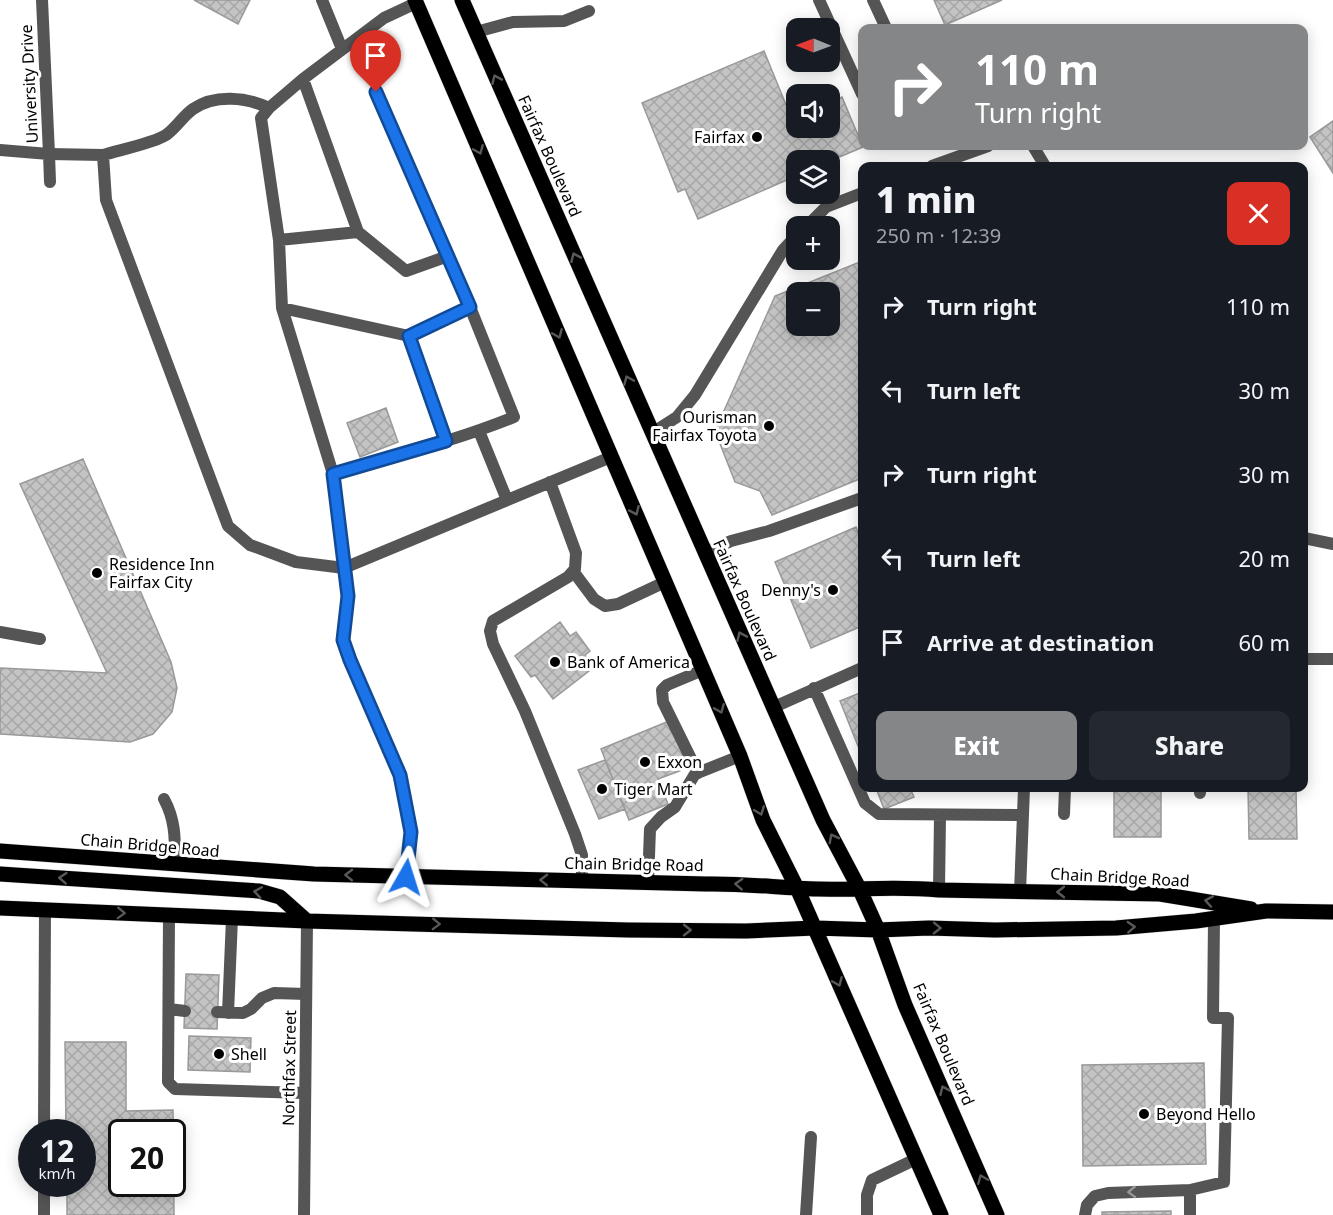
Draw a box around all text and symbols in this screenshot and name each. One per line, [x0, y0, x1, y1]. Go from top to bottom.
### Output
north arrow [786, 18, 840, 72]
map controls [786, 18, 840, 336]
street label: University Drive [15, 24, 43, 144]
pin [350, 30, 401, 92]
icon: arrive [359, 39, 392, 72]
text: 110 m [975, 40, 1099, 97]
icon: right [876, 48, 954, 126]
one-way arrow [492, 75, 504, 86]
button: sound [786, 84, 840, 138]
street label: Fairfax Boulevard [513, 92, 587, 220]
text: Turn right [975, 94, 1101, 131]
place label: Fairfax [694, 126, 746, 148]
marker: Fairfax [750, 130, 764, 144]
one-way arrow [472, 144, 484, 155]
button: layers [786, 150, 840, 204]
text: 1 min [876, 175, 977, 224]
button: close [1227, 182, 1290, 245]
button: + [786, 216, 840, 270]
text: 250 m · 12:39 [876, 222, 1001, 249]
one-way arrow [570, 253, 582, 264]
button: − [786, 282, 840, 336]
icon: right [876, 290, 909, 323]
text: Turn right [927, 291, 1037, 321]
text: 110 m [1226, 291, 1290, 321]
one-way arrow [550, 327, 562, 338]
icon: left [876, 374, 909, 407]
one-way arrow [624, 375, 636, 386]
text: Turn left [927, 375, 1021, 405]
text: 30 m [1239, 375, 1290, 405]
place label: Ourisman Fairfax Toyota [652, 406, 757, 446]
marker: Ourisman Fairfax Toyota [762, 419, 776, 433]
icon: right [876, 458, 909, 491]
text: Turn right [927, 459, 1037, 489]
text: 30 m [1239, 459, 1290, 489]
one-way arrow [627, 504, 639, 515]
street label: Fairfax Boulevard [708, 536, 782, 664]
icon: left [876, 542, 909, 575]
text: Turn left [927, 543, 1021, 573]
text: 20 m [1239, 543, 1290, 573]
place label: Residence Inn Fairfax City [109, 553, 215, 593]
marker: Residence Inn Fairfax City [90, 566, 104, 580]
place label: Denny's [761, 579, 821, 601]
marker: Denny's [826, 583, 840, 597]
icon: arrive [876, 626, 909, 659]
text: Arrive at destination [927, 627, 1154, 657]
text: 60 m [1239, 627, 1290, 657]
one-way arrow [737, 631, 749, 642]
place label: Bank of America [567, 651, 690, 673]
marker: Bank of America [548, 655, 562, 669]
one-way arrow [713, 703, 725, 714]
button: Exit [876, 711, 1077, 780]
button: Share [1089, 711, 1290, 780]
place label: Exxon [657, 751, 702, 773]
marker: Exxon [638, 755, 652, 769]
place label: Tiger Mart [614, 778, 693, 800]
marker: Tiger Mart [595, 782, 609, 796]
one-way arrow [753, 805, 766, 816]
street label: Chain Bridge Road [80, 828, 220, 862]
one-way arrow [828, 833, 840, 844]
position arrow [374, 845, 438, 909]
street label: Chain Bridge Road [564, 852, 704, 876]
street label: Chain Bridge Road [1050, 862, 1190, 892]
one-way arrow [345, 869, 354, 882]
one-way arrow [59, 872, 68, 885]
one-way arrow [540, 874, 549, 886]
one-way arrow [735, 877, 744, 890]
one-way arrow [1056, 886, 1065, 898]
one-way arrow [253, 887, 262, 899]
one-way arrow [1204, 895, 1214, 908]
one-way arrow [117, 907, 126, 920]
one-way arrow [432, 918, 441, 931]
one-way arrow [1127, 920, 1136, 933]
one-way arrow [932, 922, 941, 934]
one-way arrow [682, 924, 691, 936]
one-way arrow [831, 975, 843, 986]
street label: Fairfax Boulevard [908, 979, 980, 1109]
street label: Northfax Street [277, 1010, 301, 1126]
place label: Shell [231, 1043, 267, 1065]
marker: Shell [212, 1047, 226, 1061]
one-way arrow [939, 1086, 951, 1097]
place label: Beyond Hello [1156, 1103, 1256, 1125]
marker: Beyond Hello [1137, 1107, 1151, 1121]
speed limit sign: 20 [108, 1119, 186, 1197]
text: 12 [40, 1130, 74, 1171]
text: km/h [39, 1163, 75, 1183]
one-way arrow [977, 1175, 989, 1186]
one-way arrow [1127, 1186, 1136, 1199]

